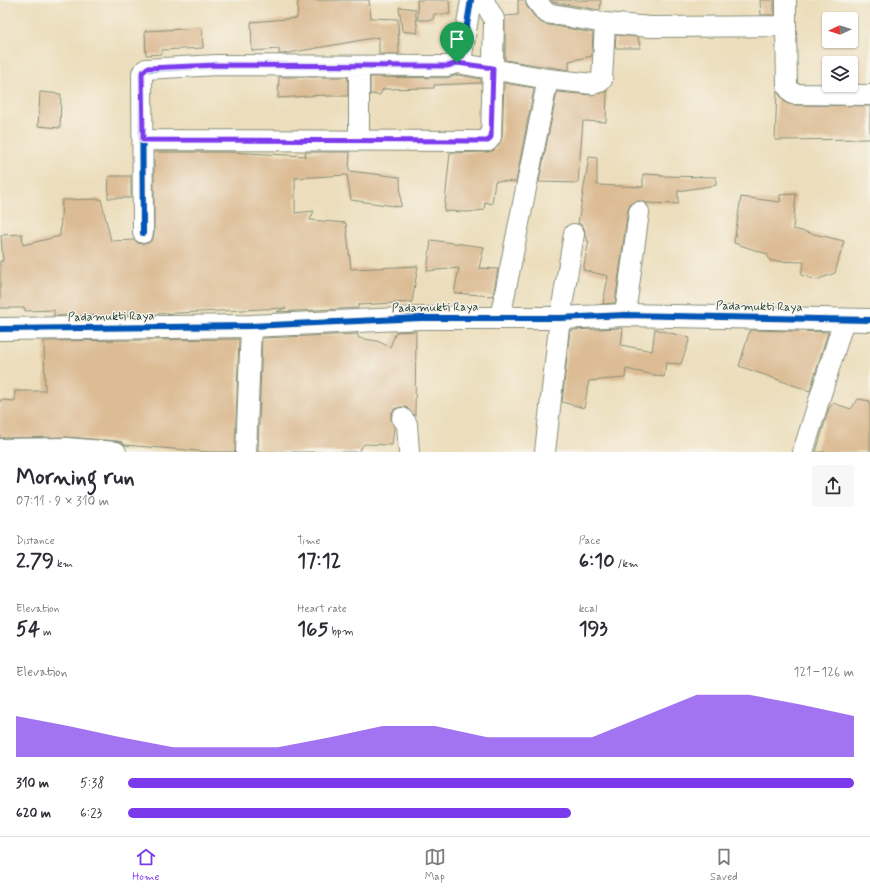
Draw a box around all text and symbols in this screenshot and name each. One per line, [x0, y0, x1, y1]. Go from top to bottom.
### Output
north arrow [822, 12, 858, 48]
map controls [822, 12, 858, 92]
pin [440, 22, 474, 63]
icon: arrive [446, 28, 468, 50]
button: layers [822, 56, 858, 92]
street label: Padamukti Raya [716, 298, 803, 316]
street label: Padamukti Raya [392, 299, 479, 317]
street label: Padamukti Raya [68, 308, 155, 326]
text: Morning run [16, 464, 135, 492]
button: share [812, 465, 854, 507]
text: 07:11 · 9 × 310 m [16, 493, 109, 510]
text: Distance [16, 534, 55, 548]
text: Time [297, 534, 320, 548]
text: Pace [579, 534, 601, 548]
text: 2.79 [16, 548, 54, 575]
text: 17:12 [297, 548, 341, 575]
text: 6:10 [579, 548, 615, 575]
text: km [54, 557, 73, 571]
text: /km [615, 557, 638, 571]
text: Elevation [16, 602, 59, 616]
text: Heart rate [297, 602, 347, 616]
text: kcal [579, 602, 597, 616]
text: 54 [16, 616, 40, 643]
text: 165 [297, 616, 328, 643]
text: 193 [579, 616, 608, 643]
text: m [40, 625, 52, 639]
text: bpm [328, 625, 354, 639]
text: Elevation [16, 664, 67, 681]
text: 121–126 m [794, 664, 854, 681]
text: 310 m [16, 775, 49, 792]
text: 5:38 [80, 775, 104, 792]
text: 620 m [16, 805, 51, 822]
text: 6:23 [80, 805, 102, 822]
tab: Home [132, 846, 159, 884]
tab: Map [424, 846, 446, 884]
tab: Saved [710, 846, 738, 884]

